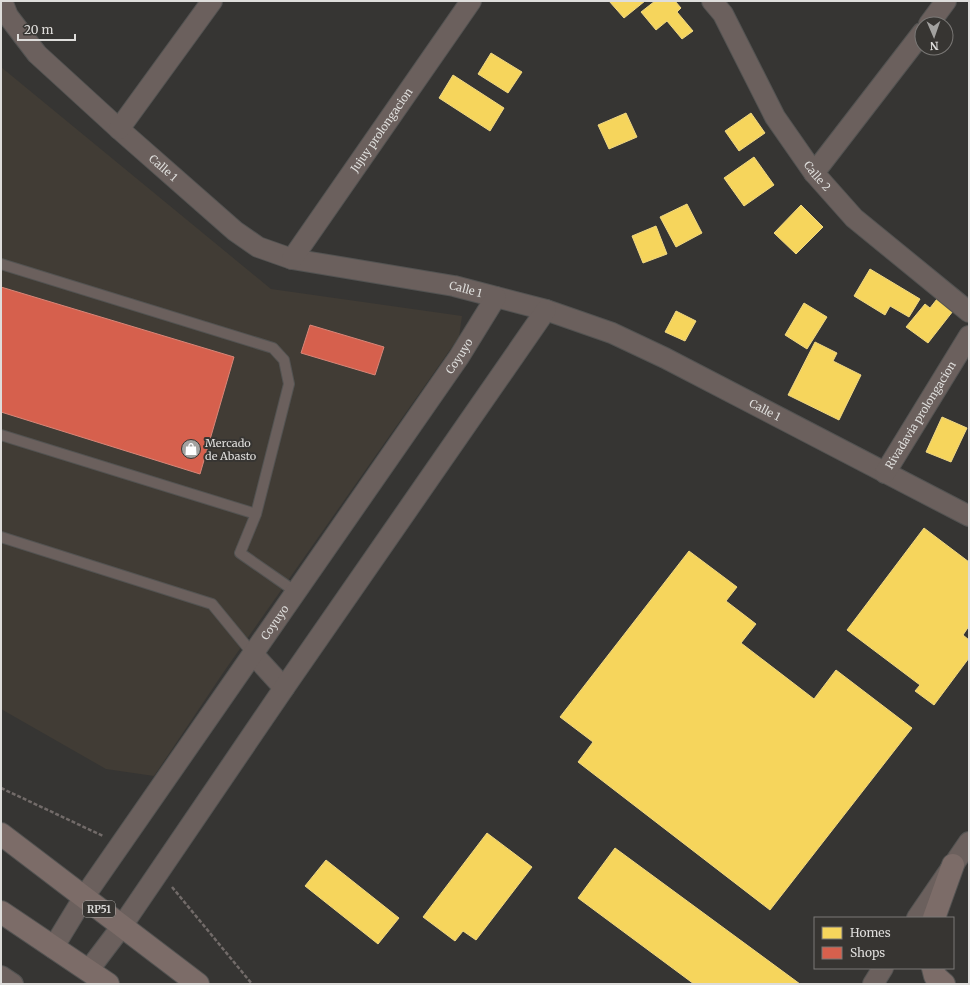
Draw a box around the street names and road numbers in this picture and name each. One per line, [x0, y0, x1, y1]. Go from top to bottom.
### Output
street label: Jujuy prolongacion [347, 85, 416, 176]
street label: Calle 1 [146, 152, 180, 184]
street label: Calle 2 [801, 158, 834, 194]
street label: Calle 1 [448, 278, 484, 300]
street label: Coyuyo [443, 335, 476, 376]
street label: Rivadavia prolongacion [882, 358, 959, 472]
street label: Calle 1 [747, 396, 783, 424]
street label: Coyuyo [258, 602, 292, 643]
road number: RP51 [83, 901, 115, 917]

